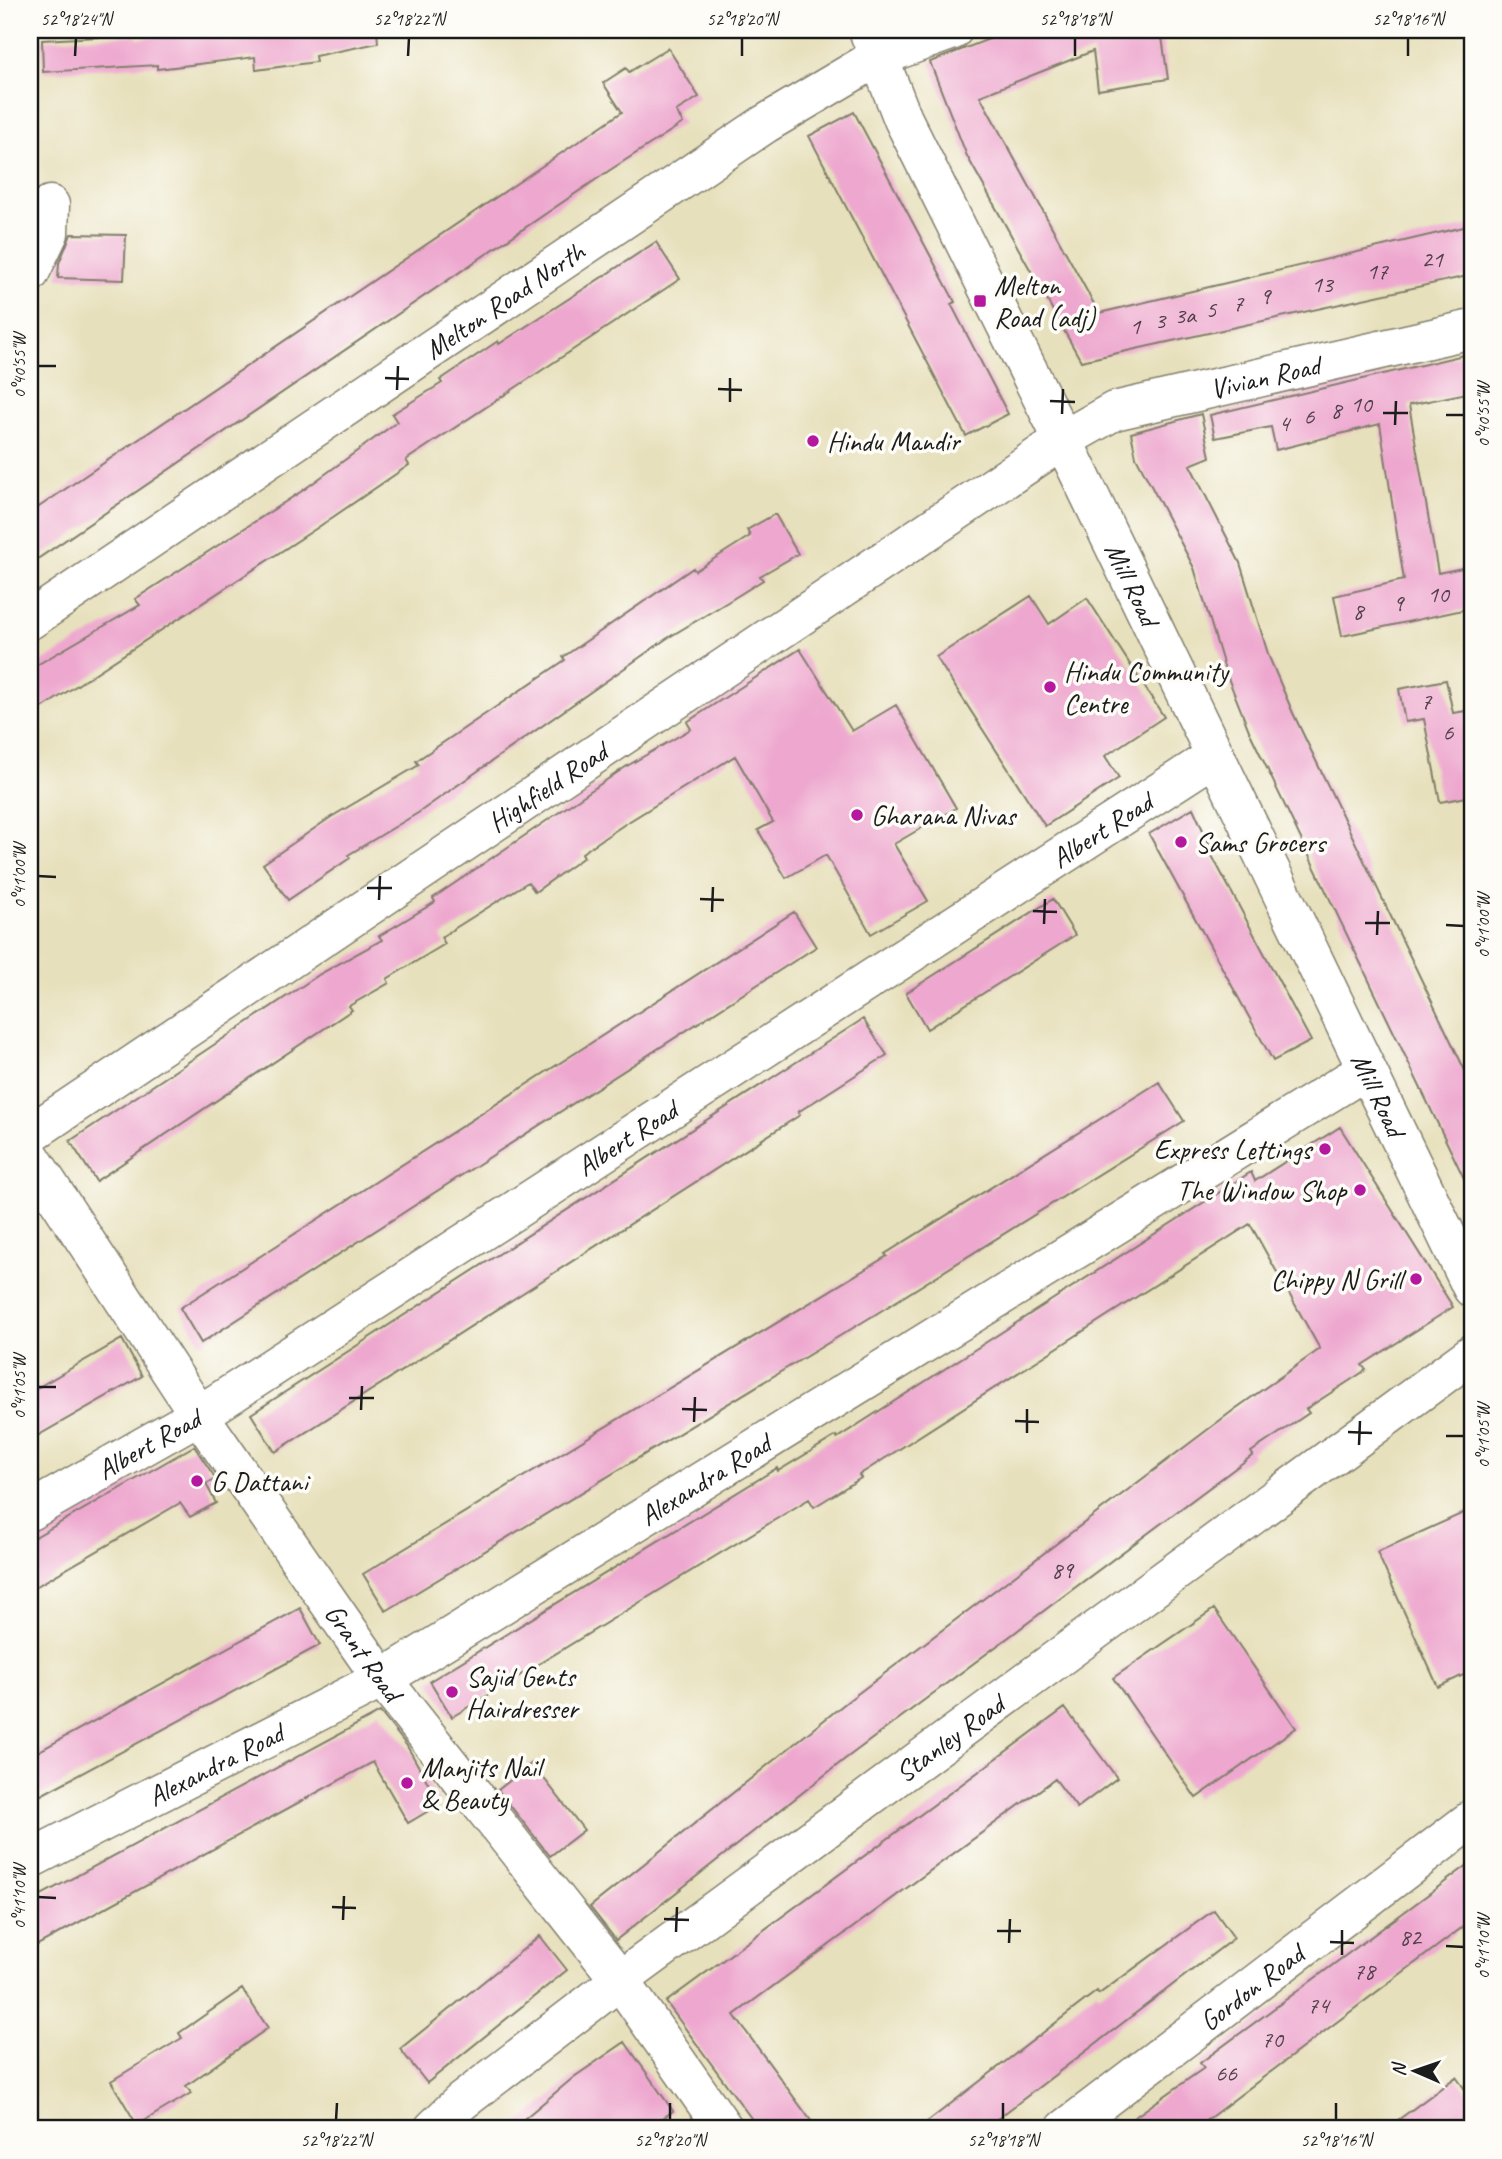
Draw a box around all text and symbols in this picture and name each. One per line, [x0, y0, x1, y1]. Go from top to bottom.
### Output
text: 52°18'24"N [41, 8, 115, 30]
text: 52°18'22"N [374, 8, 448, 30]
text: 52°18'20"N [707, 8, 781, 30]
text: 52°18'18"N [1040, 8, 1114, 30]
text: 52°18'16"N [1373, 8, 1447, 30]
street label: Melton Road North [418, 233, 593, 367]
house number: 21 [1421, 244, 1444, 274]
house number: 17 [1366, 256, 1389, 286]
place label: Melton Road (adj) [994, 268, 1097, 335]
house number: 13 [1311, 269, 1335, 299]
house number: 9 [1260, 281, 1273, 311]
house number: 7 [1233, 288, 1245, 318]
marker: Melton Road (adj) [972, 293, 988, 309]
house number: 5 [1206, 294, 1218, 324]
house number: 3a [1174, 300, 1197, 330]
house number: 3 [1155, 305, 1168, 335]
house number: 1 [1130, 311, 1142, 341]
text: 0°40'55"W [8, 331, 30, 398]
street label: Vivian Road [1207, 347, 1327, 406]
text: 0°40'55"W [1472, 380, 1494, 447]
house number: 10 [1350, 389, 1374, 419]
house number: 8 [1331, 395, 1344, 425]
house number: 6 [1304, 401, 1316, 431]
house number: 4 [1279, 408, 1292, 438]
place label: Hindu Mandir [827, 424, 962, 459]
marker: Hindu Mandir [805, 433, 821, 449]
street label: Mill Road [1097, 537, 1169, 635]
house number: 10 [1427, 579, 1451, 609]
house number: 9 [1393, 588, 1406, 618]
house number: 8 [1353, 596, 1366, 626]
place label: Hindu Community Centre [1064, 654, 1230, 721]
marker: Hindu Community Centre [1042, 679, 1058, 695]
house number: 7 [1421, 686, 1433, 716]
house number: 6 [1443, 717, 1455, 747]
street label: Highfield Road [481, 732, 617, 840]
street label: Albert Road [1045, 782, 1162, 876]
place label: Gharana Nivas [871, 798, 1018, 833]
marker: Gharana Nivas [849, 807, 865, 823]
place label: Sams Grocers [1195, 825, 1328, 860]
marker: Sams Grocers [1173, 834, 1189, 850]
text: 0°41'00"W [8, 841, 30, 908]
text: 0°41'00"W [1472, 891, 1494, 958]
street label: Mill Road [1343, 1047, 1415, 1146]
street label: Albert Road [570, 1090, 687, 1184]
place label: Express Lettings [1154, 1132, 1313, 1167]
marker: Express Lettings [1317, 1141, 1333, 1157]
place label: The Window Shop [1177, 1173, 1348, 1208]
marker: The Window Shop [1352, 1182, 1368, 1198]
place label: Chippy N Grill [1271, 1262, 1407, 1297]
marker: Chippy N Grill [1408, 1271, 1424, 1287]
text: 0°41'05"W [8, 1352, 30, 1419]
street label: Albert Road [91, 1399, 210, 1487]
text: 0°41'05"W [1472, 1401, 1494, 1468]
street label: Alexandra Road [633, 1424, 780, 1533]
place label: G Dattani [211, 1464, 311, 1499]
marker: G Dattani [189, 1473, 205, 1489]
house number: 89 [1051, 1555, 1075, 1585]
street label: Grant Road [317, 1597, 412, 1711]
place label: Sajid Gents Hairdresser [466, 1659, 580, 1726]
marker: Sajid Gents Hairdresser [444, 1684, 460, 1700]
street label: Stanley Road [888, 1685, 1014, 1790]
street label: Alexandra Road [142, 1714, 293, 1814]
place label: Manjits Nail & Beauty [421, 1750, 546, 1817]
marker: Manjits Nail & Beauty [399, 1775, 415, 1791]
text: 0°41'10"W [8, 1862, 30, 1929]
text: 0°41'10"W [1472, 1912, 1494, 1979]
house number: 82 [1399, 1922, 1423, 1952]
street label: Gordon Road [1192, 1934, 1314, 2038]
house number: 78 [1353, 1956, 1377, 1986]
house number: 74 [1307, 1990, 1331, 2020]
house number: 70 [1261, 2024, 1285, 2054]
north arrow [1380, 2036, 1450, 2106]
house number: 66 [1215, 2058, 1238, 2088]
text: N [1387, 2061, 1411, 2077]
text: 52°18'22"N [301, 2129, 375, 2151]
text: 52°18'20"N [635, 2129, 709, 2151]
text: 52°18'18"N [968, 2129, 1042, 2151]
text: 52°18'16"N [1301, 2129, 1375, 2151]

